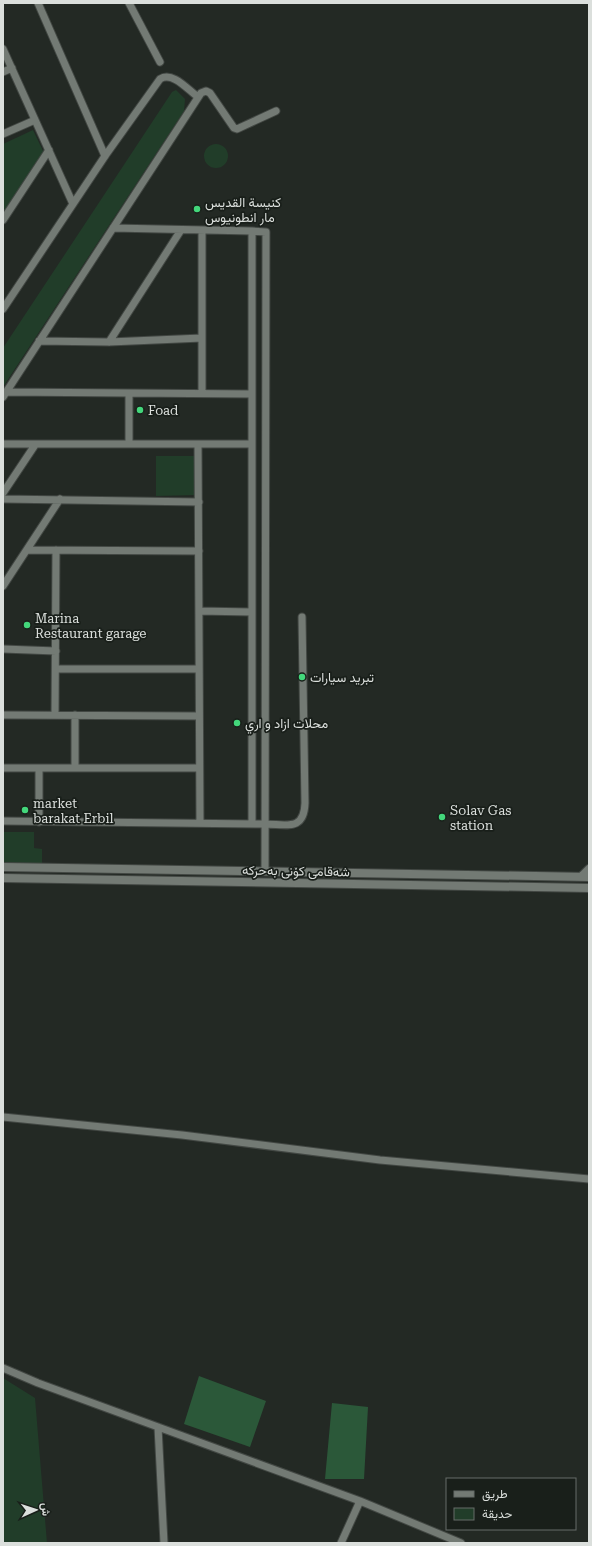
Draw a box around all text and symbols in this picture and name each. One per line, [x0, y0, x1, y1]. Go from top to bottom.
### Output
place label: كنيسة القديس مار انطونيوس [205, 195, 281, 226]
marker: كنيسة القديس مار انطونيوس [192, 204, 202, 214]
place label: Foad [148, 403, 179, 418]
marker: Foad [135, 405, 145, 415]
place label: Marina Restaurant garage [35, 611, 147, 641]
marker: Marina Restaurant garage [22, 620, 32, 630]
place label: تبريد سيارات [310, 670, 374, 686]
marker: تبريد سيارات [297, 672, 307, 682]
place label: محلات ازاد و اري [245, 716, 328, 734]
marker: محلات ازاد و اري [232, 718, 242, 728]
place label: market barakat Erbil [33, 796, 114, 826]
place label: Solav Gas station [450, 803, 511, 833]
marker: market barakat Erbil [20, 805, 30, 815]
marker: Solav Gas station [437, 812, 447, 822]
street label: شەقامی کۆنی بەحرکە [242, 863, 350, 880]
legend [446, 1478, 576, 1530]
text: طريق [482, 1487, 508, 1502]
north arrow [16, 1490, 56, 1530]
text: ش [39, 1503, 52, 1516]
text: حديقة [482, 1507, 512, 1521]

